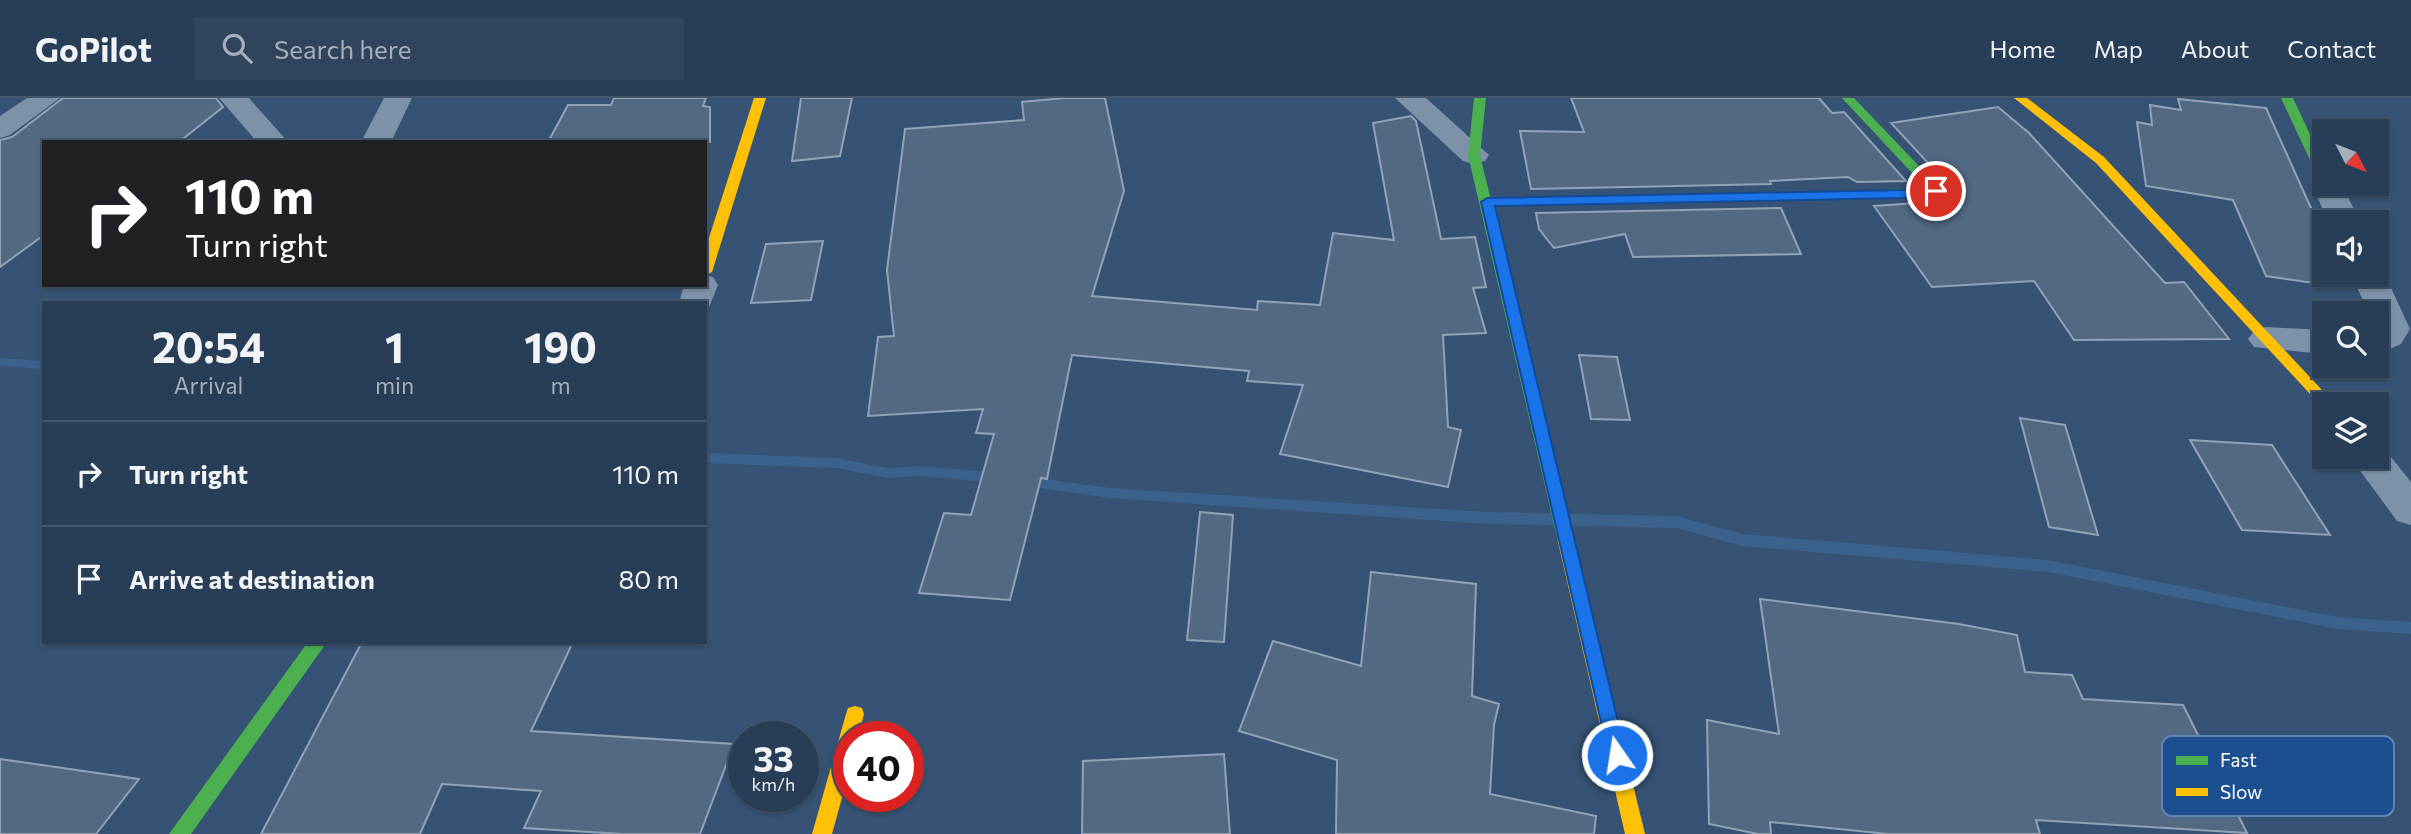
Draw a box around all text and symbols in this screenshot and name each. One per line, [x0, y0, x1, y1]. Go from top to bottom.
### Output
search box [194, 17, 684, 80]
text: GoPilot [35, 28, 152, 69]
icon: search [218, 29, 256, 67]
text: Search here [274, 33, 411, 64]
text: Home [1990, 34, 2056, 63]
text: Map [2094, 34, 2143, 63]
text: About [2181, 34, 2249, 63]
text: Contact [2287, 34, 2376, 63]
north arrow [2312, 119, 2389, 196]
map controls [2312, 119, 2389, 469]
pin [1906, 161, 1966, 221]
text: 110 m [185, 164, 314, 224]
icon: right [70, 168, 161, 259]
icon: arrive [1917, 172, 1955, 210]
button: sound [2312, 210, 2389, 287]
text: Turn right [185, 224, 328, 264]
button: search [2312, 301, 2389, 378]
text: 20:54 [152, 320, 265, 372]
text: 1 [385, 320, 404, 372]
text: 190 [524, 320, 597, 372]
text: Arrival [174, 371, 243, 399]
text: min [375, 371, 414, 399]
text: m [551, 371, 571, 399]
button: layers [2312, 392, 2389, 469]
icon: right [70, 455, 108, 493]
text: Turn right [129, 458, 248, 489]
text: 110 m [612, 458, 679, 489]
icon: arrive [70, 560, 108, 598]
text: Arrive at destination [129, 563, 375, 594]
text: 80 m [619, 563, 679, 594]
position arrow [1580, 718, 1654, 792]
speed limit sign: 40 [833, 721, 924, 812]
text: 33 [753, 736, 794, 779]
legend [2162, 736, 2394, 816]
text: Fast [2220, 748, 2257, 771]
text: km/h [752, 773, 795, 795]
text: Slow [2220, 780, 2262, 803]

